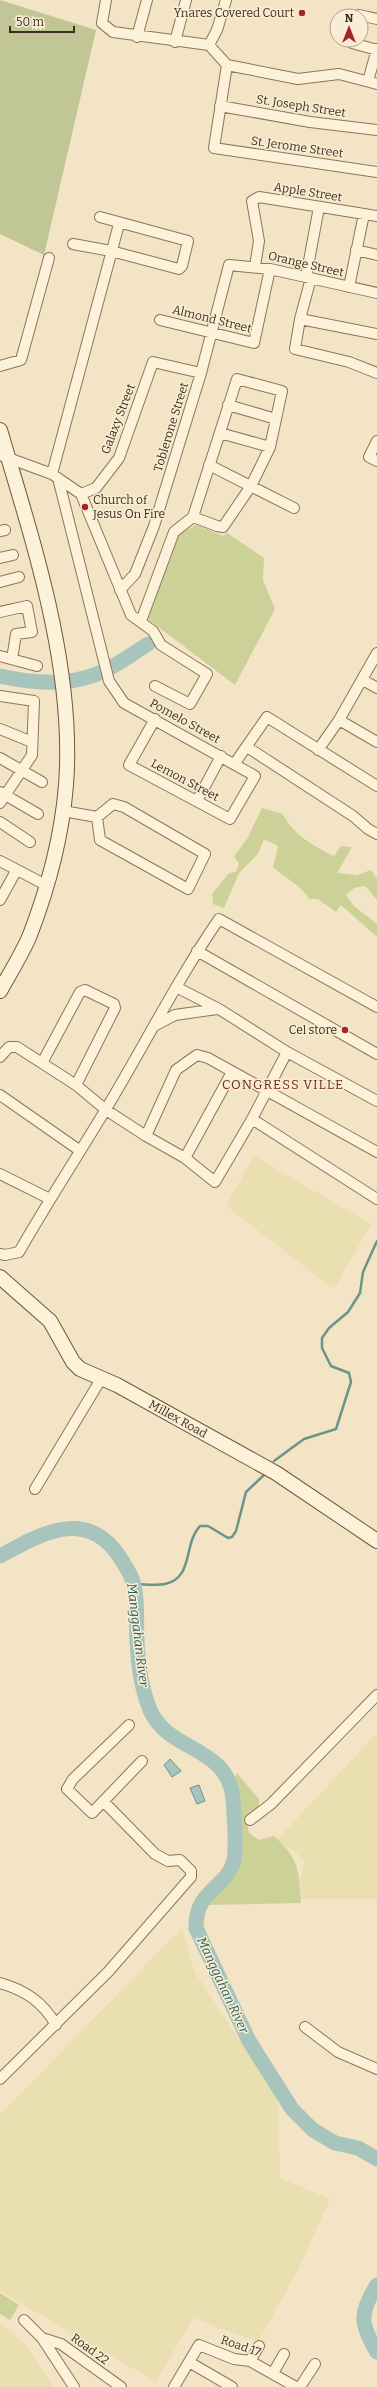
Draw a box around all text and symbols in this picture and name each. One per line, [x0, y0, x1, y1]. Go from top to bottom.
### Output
place label: Ynares Covered Court [174, 6, 295, 20]
scale bar [10, 8, 74, 34]
marker: Ynares Covered Court [297, 8, 307, 18]
north arrow [329, 8, 369, 48]
text: N [345, 12, 354, 25]
text: 50 m [16, 15, 45, 29]
street label: St. Joseph Street [255, 92, 347, 120]
street label: St. Jerome Street [250, 134, 345, 160]
street label: Apple Street [273, 180, 344, 204]
street label: Orange Street [267, 248, 346, 280]
street label: Almond Street [171, 302, 254, 336]
street label: Toblerone Street [151, 380, 191, 473]
street label: Galaxy Street [98, 381, 138, 456]
place label: Church of Jesus On Fire [92, 493, 165, 521]
marker: Church of Jesus On Fire [80, 502, 90, 512]
street label: Pomelo Street [147, 696, 223, 746]
street label: Lemon Street [148, 756, 222, 804]
place label: Cel store [289, 1023, 337, 1037]
marker: Cel store [340, 1025, 350, 1035]
district label: CONGRESS VILLE [222, 1077, 344, 1092]
street label: Millex Road [146, 1397, 210, 1441]
water label: Manggahan River [124, 1582, 152, 1688]
water label: Manggahan River [194, 1935, 252, 2036]
street label: Road 22 [68, 2330, 112, 2368]
street label: Road 17 [219, 2333, 263, 2359]

